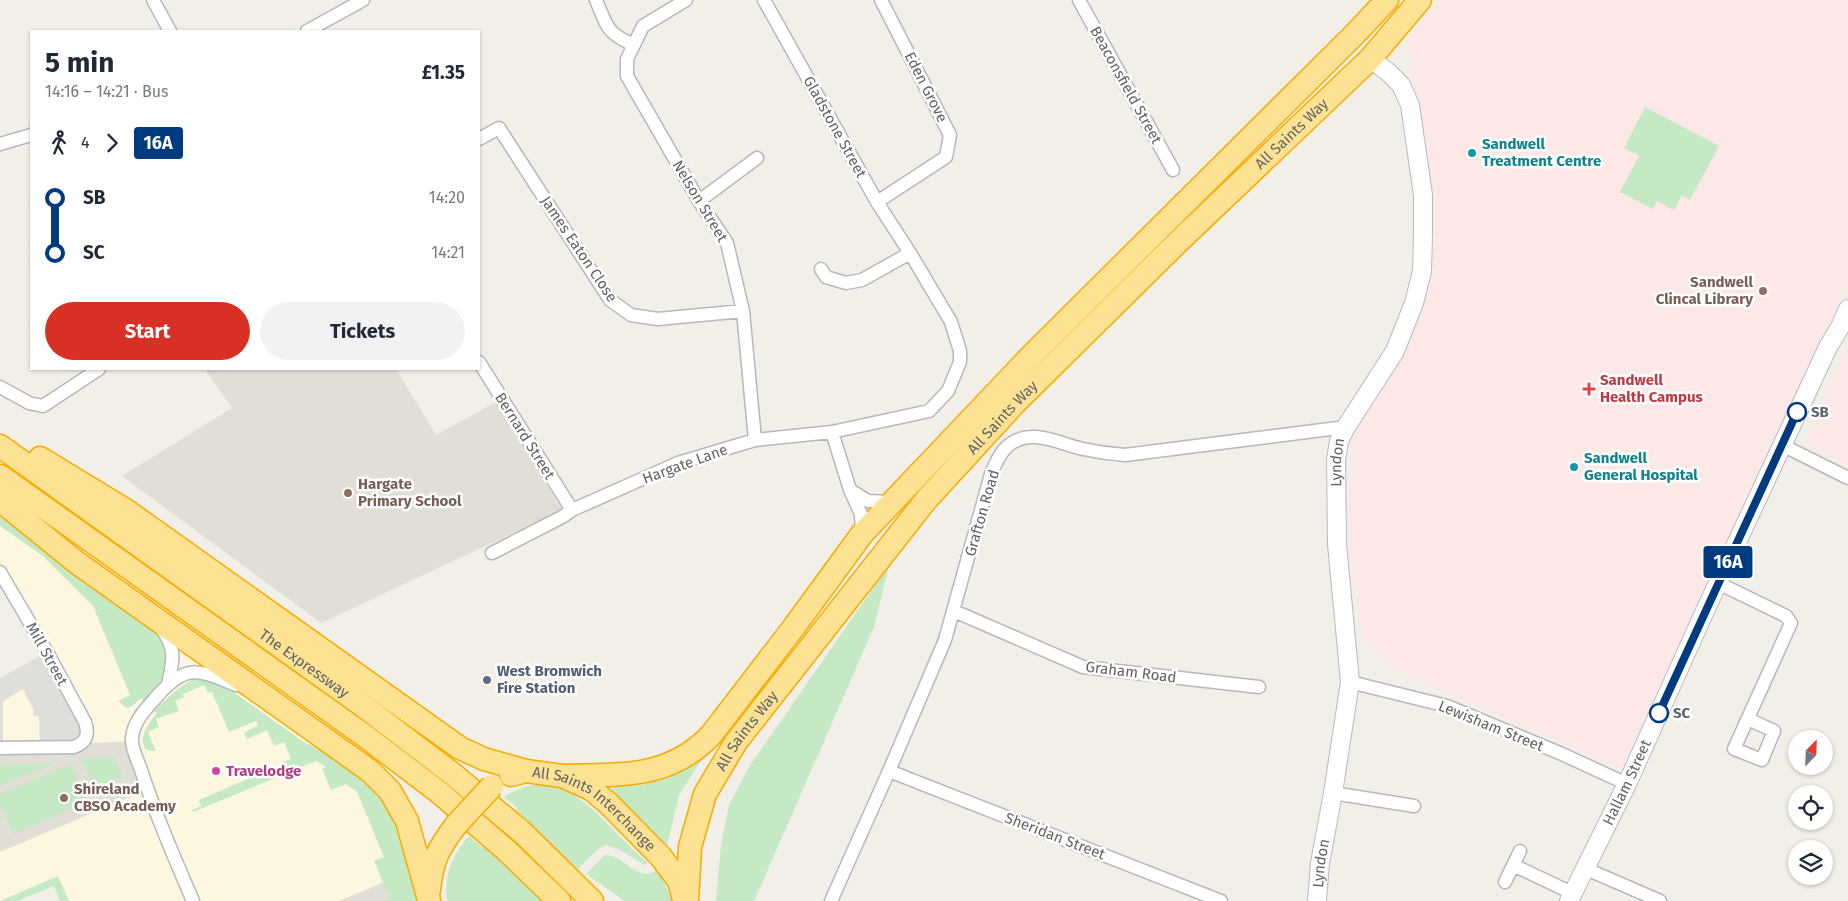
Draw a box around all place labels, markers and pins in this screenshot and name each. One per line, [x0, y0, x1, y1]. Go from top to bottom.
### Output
place label: Sandwell Treatment Centre [1482, 135, 1601, 170]
marker: Sandwell Treatment Centre [1466, 147, 1478, 159]
place label: Sandwell Clincal Library [1656, 273, 1754, 308]
marker: Sandwell Clincal Library [1757, 285, 1769, 297]
place label: Sandwell Health Campus [1600, 371, 1703, 406]
marker: Sandwell Health Campus [1582, 382, 1596, 396]
marker: SB [1787, 402, 1807, 422]
place label: SB [1811, 403, 1829, 421]
place label: Sandwell General Hospital [1584, 449, 1698, 484]
marker: Sandwell General Hospital [1568, 461, 1580, 473]
place label: Hargate Primary School [358, 475, 462, 510]
marker: Hargate Primary School [342, 487, 354, 499]
place label: West Bromwich Fire Station [497, 662, 602, 697]
marker: West Bromwich Fire Station [481, 674, 493, 686]
marker: SC [1649, 703, 1669, 723]
place label: SC [1673, 704, 1691, 722]
place label: Travelodge [226, 762, 301, 780]
marker: Travelodge [210, 765, 222, 777]
place label: Shireland CBSO Academy [74, 780, 176, 815]
marker: Shireland CBSO Academy [58, 792, 70, 804]

